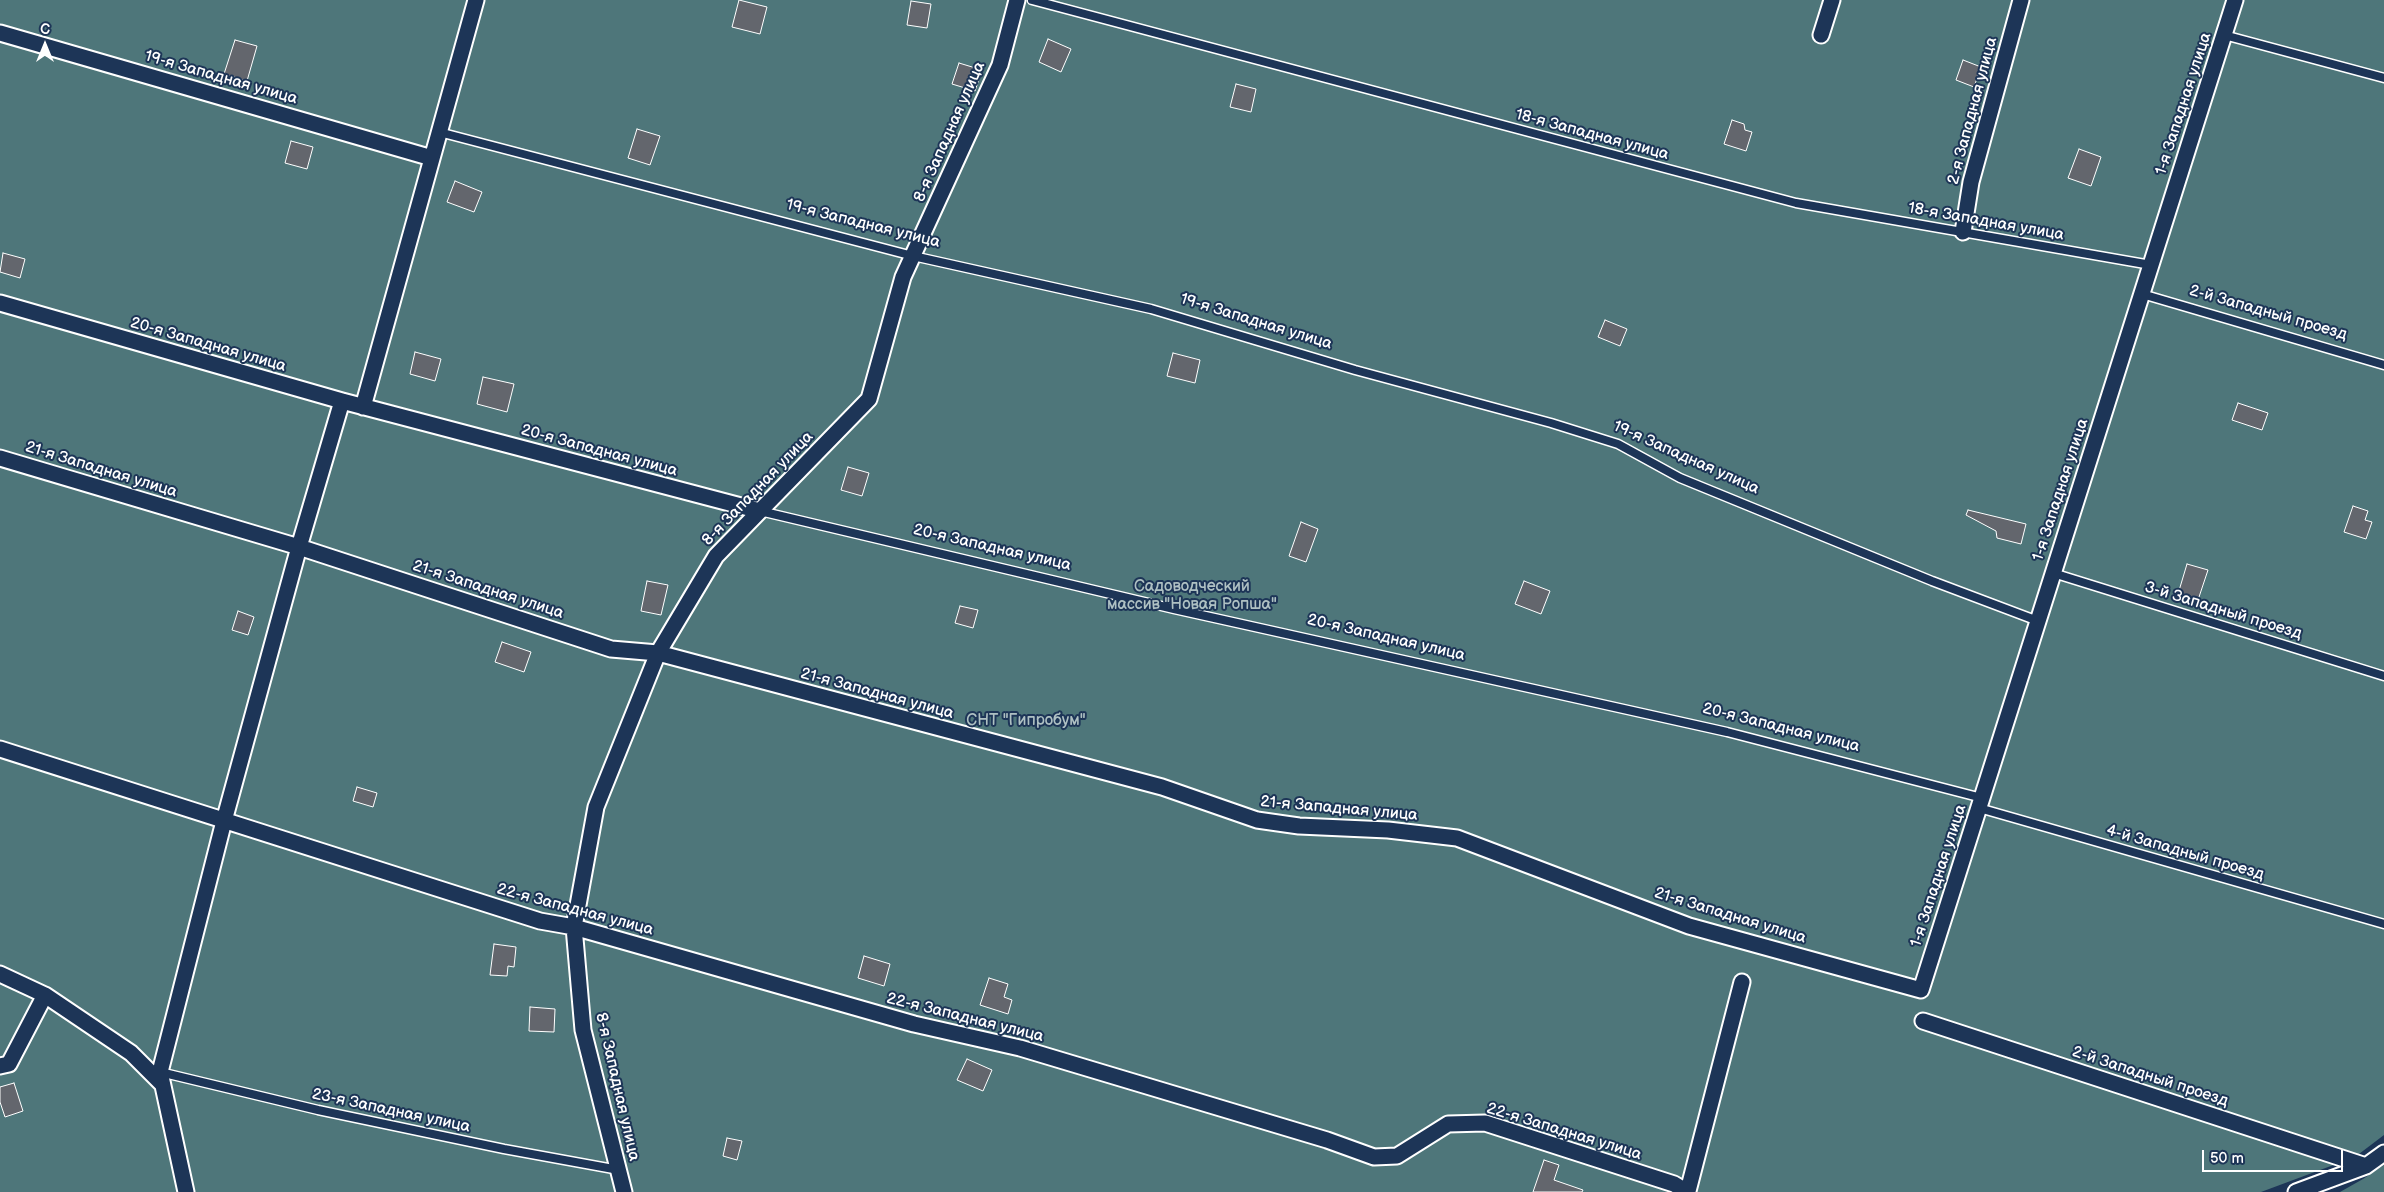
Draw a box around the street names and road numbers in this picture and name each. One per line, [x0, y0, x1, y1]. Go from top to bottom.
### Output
street label: 1-я Западная улица [2152, 30, 2216, 178]
street label: 2-я Западная улица [1944, 35, 2002, 187]
street label: 19-я Западная улица [143, 47, 299, 109]
street label: 8-я Западная улица [910, 59, 990, 205]
street label: 18-я Западная улица [1513, 105, 1671, 165]
street label: 19-я Западная улица [784, 196, 942, 252]
street label: 18-я Западная улица [1907, 199, 2065, 245]
street label: 2-й Западный проезд [2187, 281, 2349, 345]
street label: 19-я Западная улица [1178, 290, 1334, 354]
street label: 20-я Западная улица [128, 314, 288, 376]
street label: 1-я Западная улица [2029, 416, 2093, 564]
street label: 19-я Западная улица [1610, 417, 1762, 499]
street label: 20-я Западная улица [519, 421, 679, 481]
street label: 8-я Западная улица [698, 428, 818, 550]
street label: 21-я Западная улица [23, 438, 179, 502]
street label: 20-я Западная улица [911, 521, 1073, 575]
street label: 21-я Западная улица [410, 557, 566, 623]
street label: 3-й Западный проезд [2142, 578, 2304, 644]
street label: 20-я Западная улица [1305, 611, 1467, 665]
street label: 21-я Западная улица [798, 664, 956, 724]
street label: 20-я Западная улица [1700, 699, 1862, 757]
street label: 21-я Западная улица [1260, 793, 1418, 825]
street label: 1-я Западная улица [1907, 802, 1971, 950]
street label: 4-й Западный проезд [2104, 821, 2266, 885]
street label: 22-я Западная улица [495, 880, 655, 940]
street label: 21-я Западная улица [1652, 884, 1808, 948]
street label: 22-я Западная улица [884, 989, 1046, 1047]
street label: 8-я Западная улица [591, 1011, 643, 1163]
street label: 2-й Западный проезд [2070, 1043, 2230, 1111]
street label: 23-я Западная улица [310, 1085, 472, 1137]
street label: 22-я Западная улица [1484, 1099, 1644, 1165]

